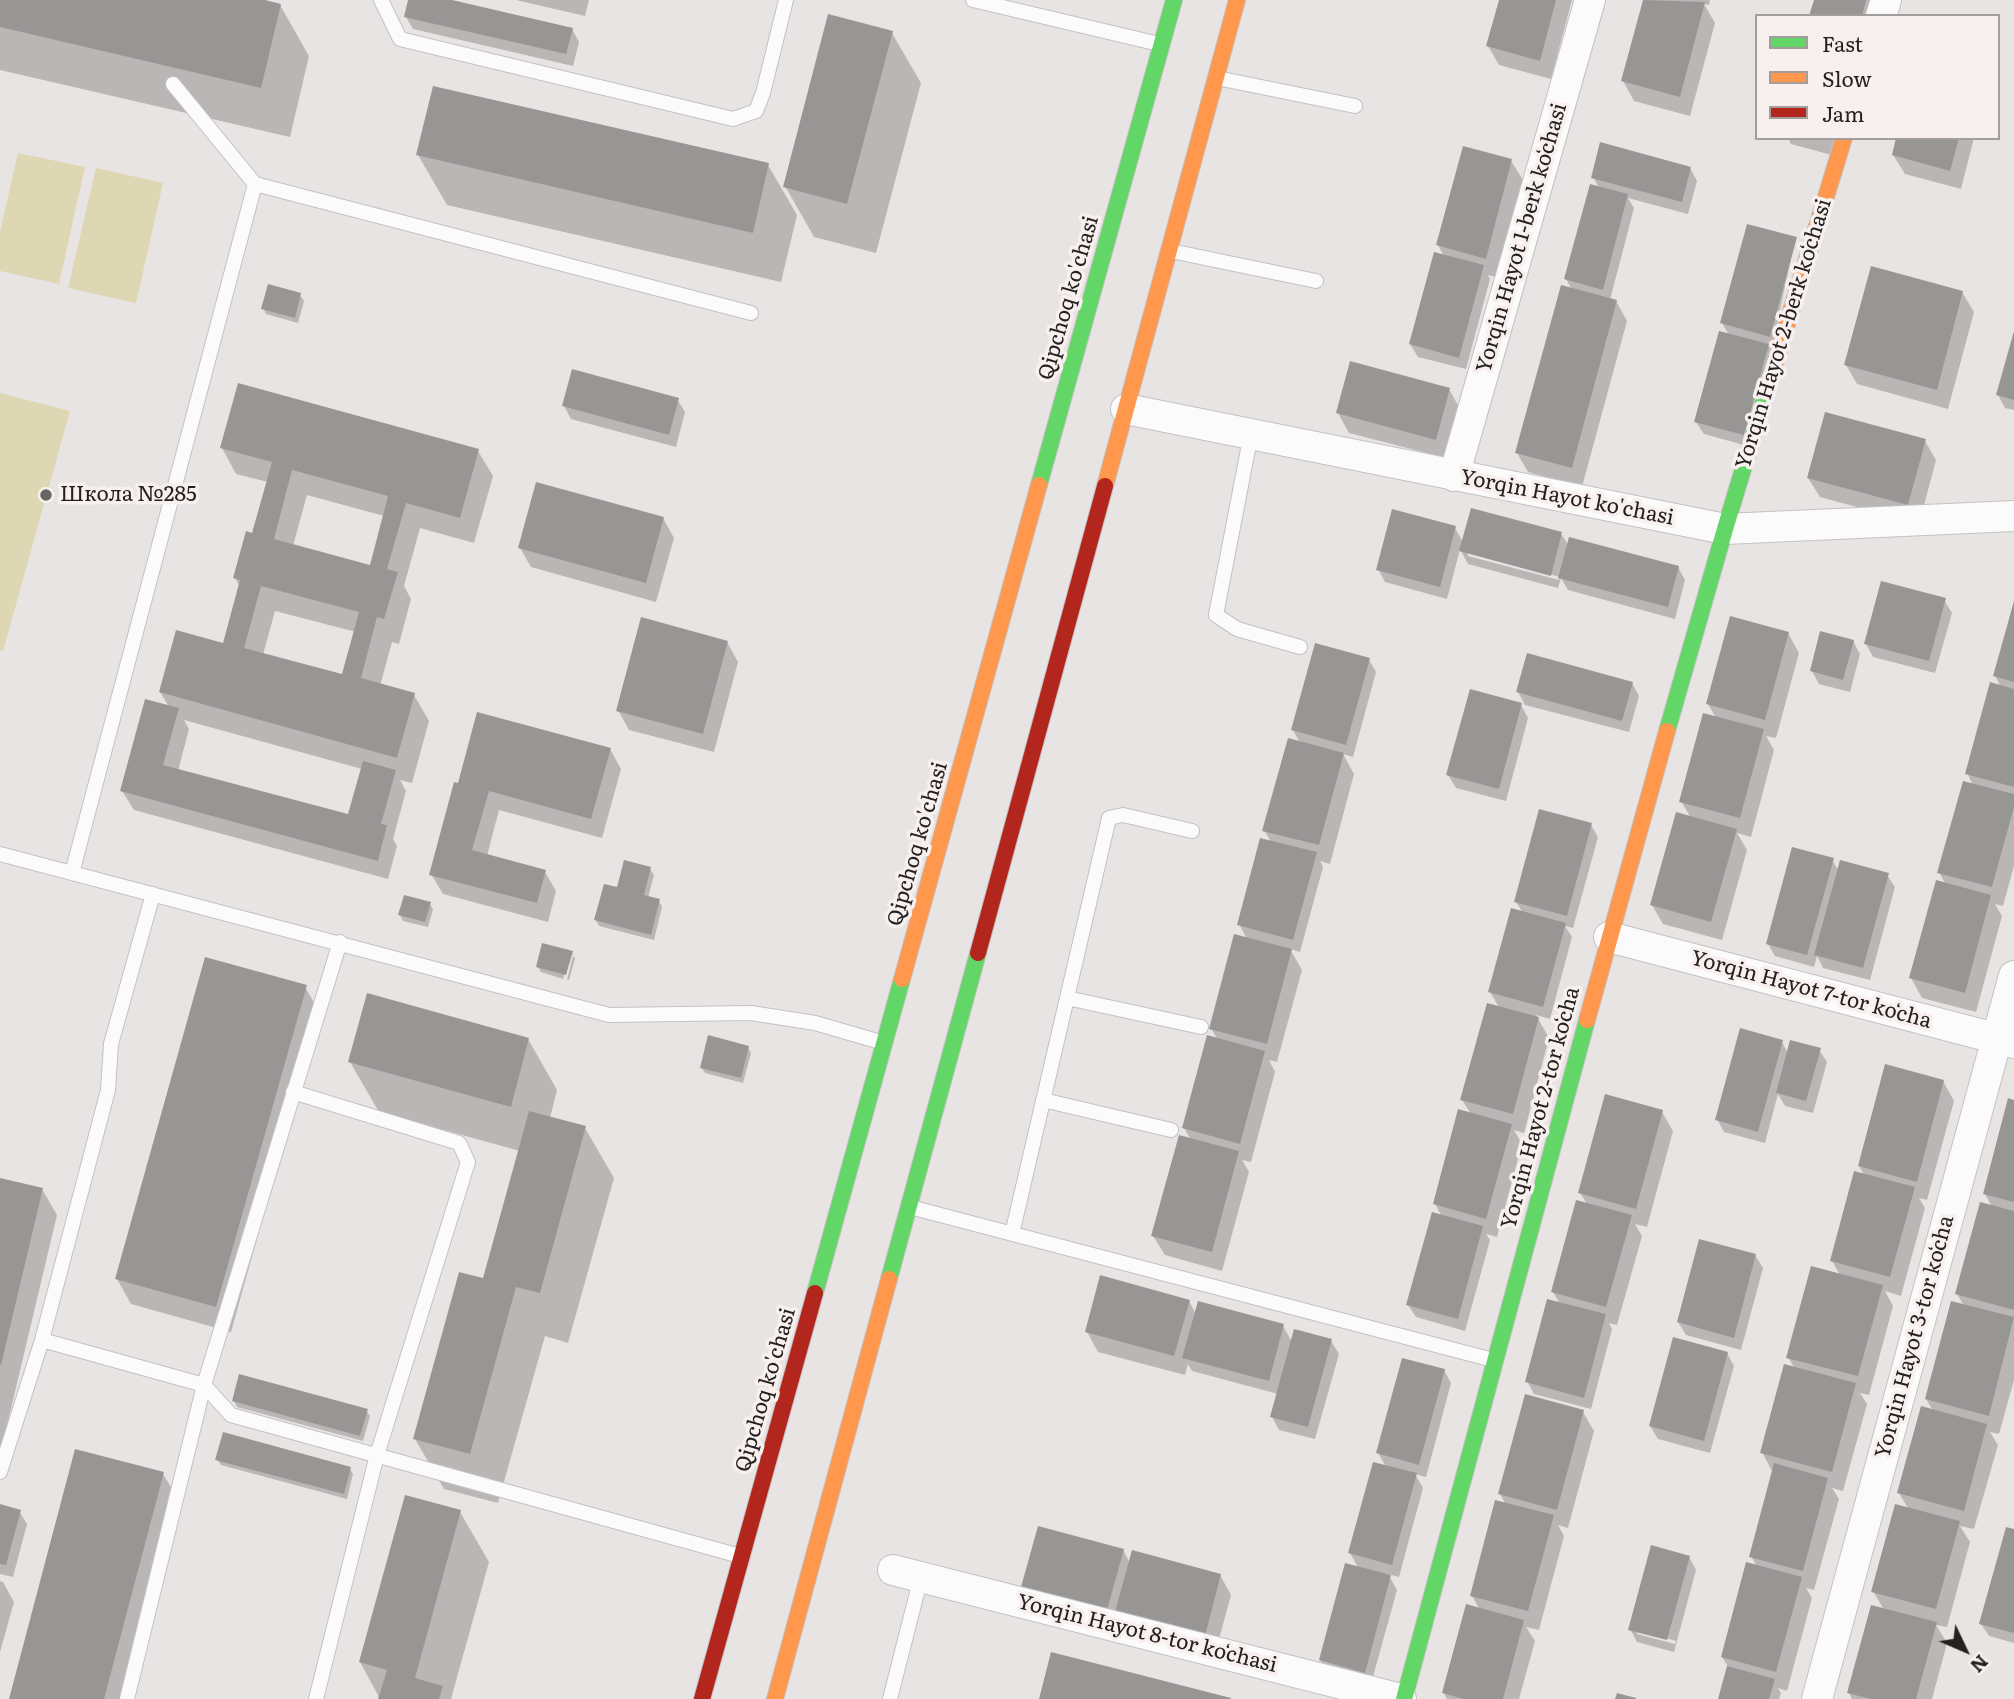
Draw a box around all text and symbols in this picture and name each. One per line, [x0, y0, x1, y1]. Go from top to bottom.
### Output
legend [1755, 14, 2000, 140]
text: Fast [1822, 27, 1863, 58]
text: Slow [1822, 62, 1872, 93]
text: Jam [1822, 97, 1864, 128]
street label: Yorqin Hayot 1-berk koʻchasi [1471, 100, 1573, 376]
street label: Yorqin Hayot 2-berk koʻchasi [1731, 196, 1837, 472]
street label: Qipchoq ko'chasi [1034, 213, 1104, 383]
street label: Yorqin Hayot ko'chasi [1458, 465, 1676, 531]
place label: Школа №285 [60, 482, 197, 508]
marker: Школа №285 [38, 487, 54, 503]
street label: Qipchoq ko'chasi [883, 759, 953, 929]
street label: Yorqin Hayot 7-tor koʻcha [1688, 946, 1934, 1034]
street label: Yorqin Hayot 2-tor koʻcha [1497, 984, 1585, 1232]
street label: Yorqin Hayot 3-tor koʻcha [1870, 1213, 1960, 1461]
street label: Qipchoq ko'chasi [731, 1305, 801, 1475]
street label: Yorqin Hayot 8-tor koʻchasi [1014, 1589, 1280, 1679]
north arrow [1930, 1615, 2000, 1685]
text: N [1964, 1649, 1996, 1680]

